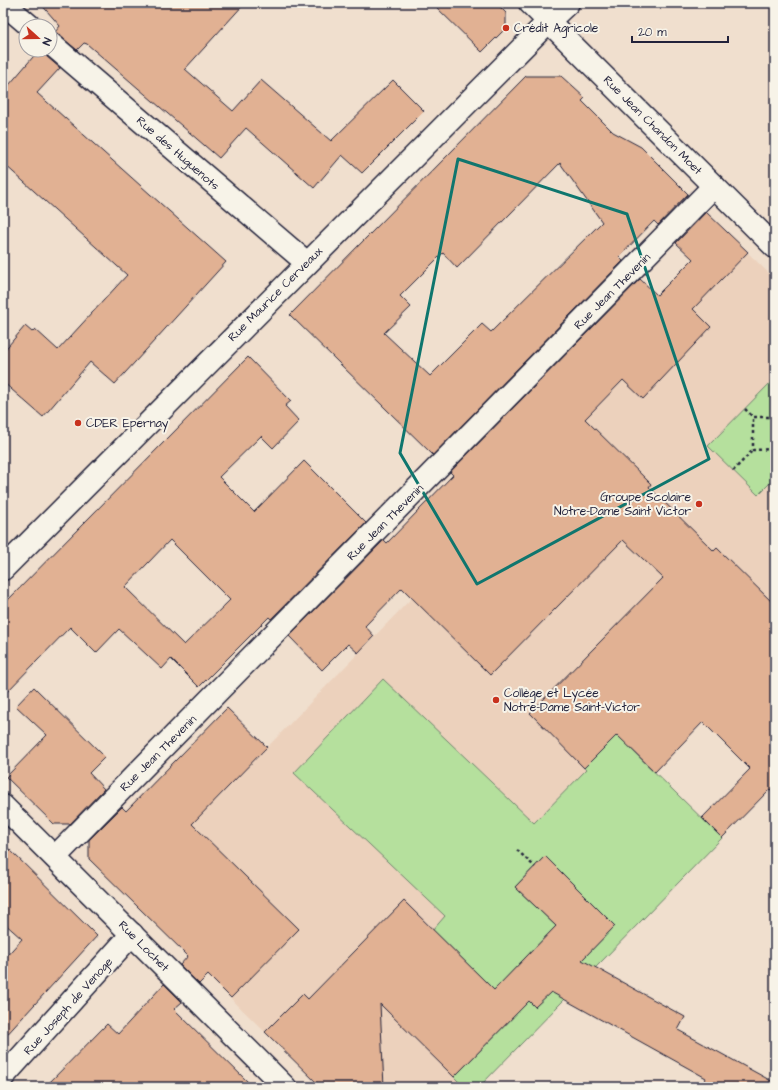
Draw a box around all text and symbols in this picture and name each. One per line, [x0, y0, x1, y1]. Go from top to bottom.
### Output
north arrow [18, 18, 58, 58]
scale bar [632, 18, 728, 44]
place label: Crédit Agricole [514, 20, 599, 38]
marker: Crédit Agricole [501, 23, 511, 33]
text: 20 m [638, 24, 667, 41]
text: N [39, 35, 55, 47]
street label: Rue Jean Chandon Moet [599, 72, 706, 179]
street label: Rue des Huguenots [132, 112, 223, 195]
street label: Rue Maurice Cerveaux [224, 243, 327, 345]
street label: Rue Jean Thevenin [570, 249, 654, 333]
place label: CDER Epernay [86, 415, 169, 433]
marker: CDER Epernay [73, 418, 83, 428]
street label: Rue Jean Thevenin [343, 480, 427, 564]
place label: Groupe Scolaire Notre-Dame Saint Victor [554, 489, 692, 520]
marker: Groupe Scolaire Notre-Dame Saint Victor [694, 499, 704, 509]
place label: Collège et Lycée Notre-Dame Saint-Victor [504, 685, 640, 716]
marker: Collège et Lycée Notre-Dame Saint-Victor [491, 695, 501, 705]
street label: Rue Jean Thevenin [116, 711, 200, 795]
street label: Rue Lochet [114, 917, 173, 976]
street label: Rue Joseph de Venoge [20, 953, 118, 1059]

